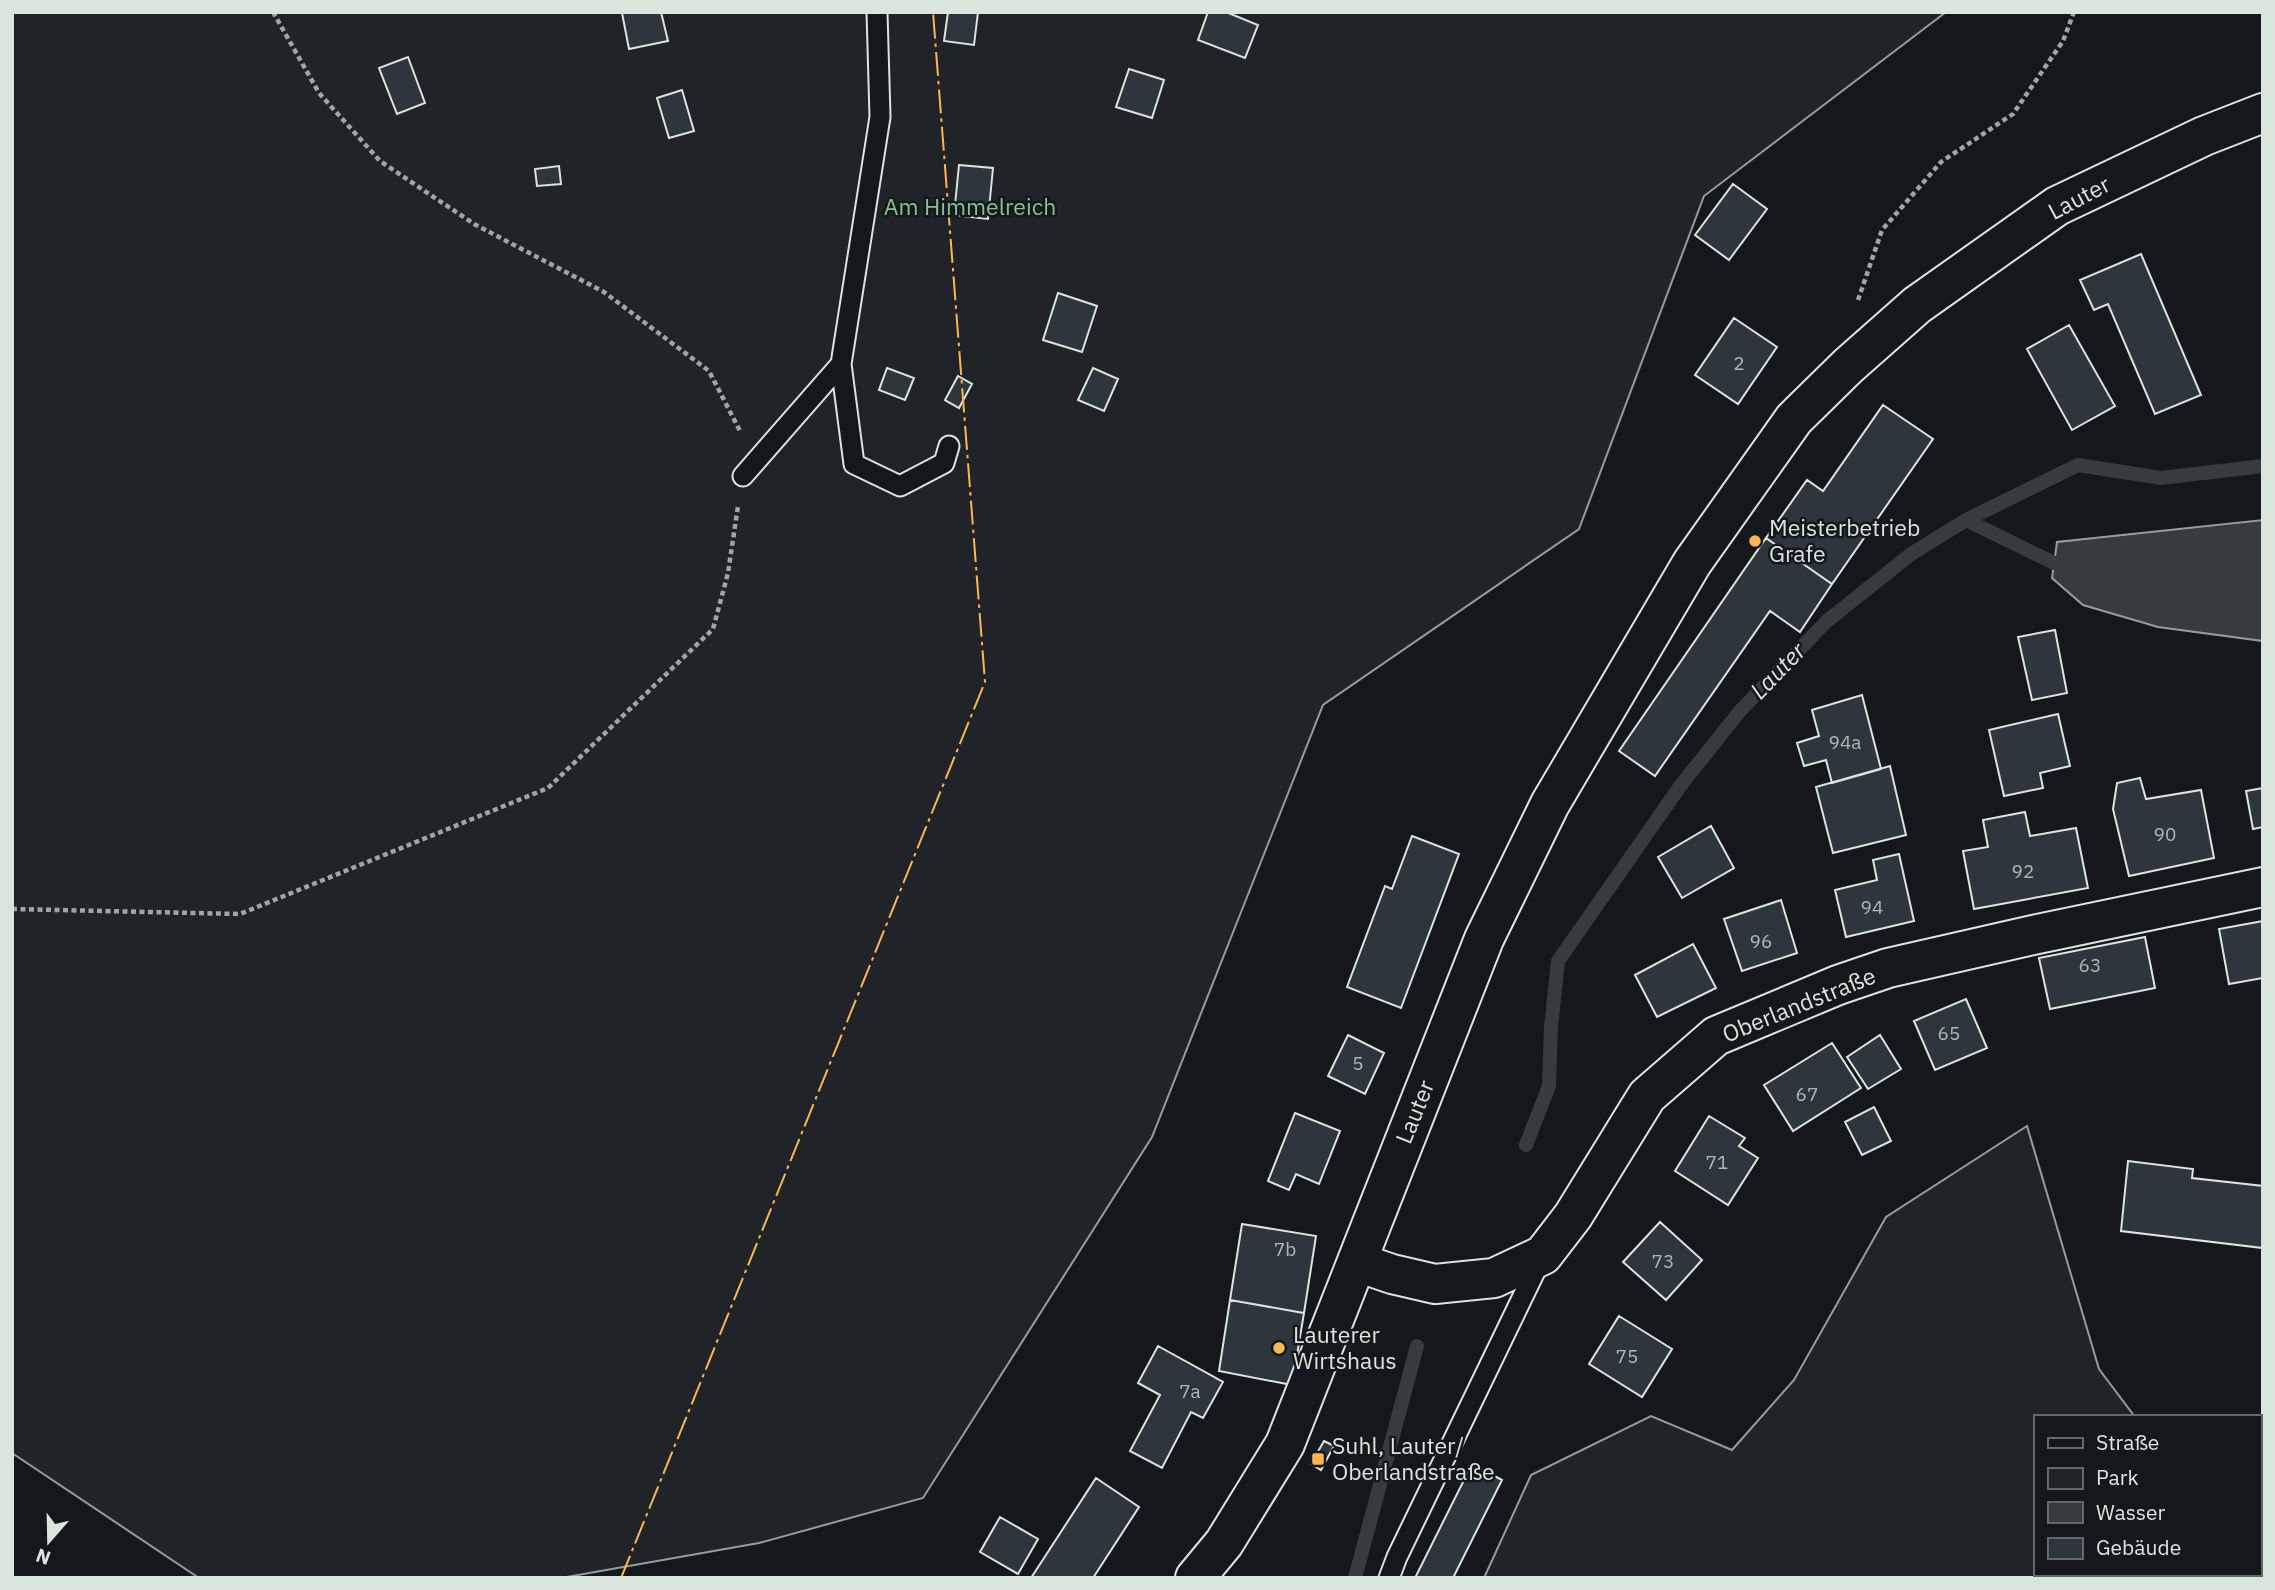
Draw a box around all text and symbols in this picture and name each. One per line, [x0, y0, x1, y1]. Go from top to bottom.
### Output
street label: Lauter [2042, 168, 2115, 226]
park label: Am Himmelreich [884, 191, 1056, 221]
house number: 2 [1733, 351, 1745, 375]
place label: Meisterbetrieb Grafe [1769, 512, 1920, 568]
marker: Meisterbetrieb Grafe [1747, 533, 1763, 549]
water label: Lauter [1742, 634, 1813, 706]
house number: 94a [1829, 730, 1861, 754]
house number: 90 [2154, 822, 2176, 846]
house number: 92 [2012, 859, 2034, 883]
house number: 94 [1861, 895, 1883, 919]
house number: 96 [1750, 929, 1772, 953]
house number: 63 [2079, 953, 2101, 977]
street label: Oberlandstraße [1718, 960, 1880, 1048]
house number: 65 [1938, 1021, 1960, 1045]
house number: 5 [1352, 1051, 1364, 1075]
street label: Lauter [1388, 1075, 1441, 1148]
house number: 67 [1796, 1082, 1818, 1106]
house number: 71 [1706, 1150, 1728, 1174]
house number: 7b [1274, 1237, 1296, 1261]
house number: 73 [1652, 1249, 1674, 1273]
place label: Lauterer Wirtshaus [1293, 1319, 1397, 1375]
marker: Lauterer Wirtshaus [1271, 1340, 1287, 1356]
house number: 75 [1616, 1344, 1638, 1368]
house number: 7a [1179, 1379, 1201, 1403]
legend [2034, 1415, 2261, 1576]
text: Straße [2096, 1428, 2159, 1456]
place label: Suhl, Lauter/ Oberlandstraße [1332, 1430, 1495, 1486]
marker: Suhl, Lauter/ Oberlandstraße [1310, 1451, 1326, 1467]
text: Park [2096, 1463, 2139, 1491]
text: Wasser [2096, 1498, 2166, 1526]
north arrow [14, 1506, 84, 1576]
text: Gebäude [2096, 1533, 2181, 1561]
text: N [33, 1543, 54, 1571]

